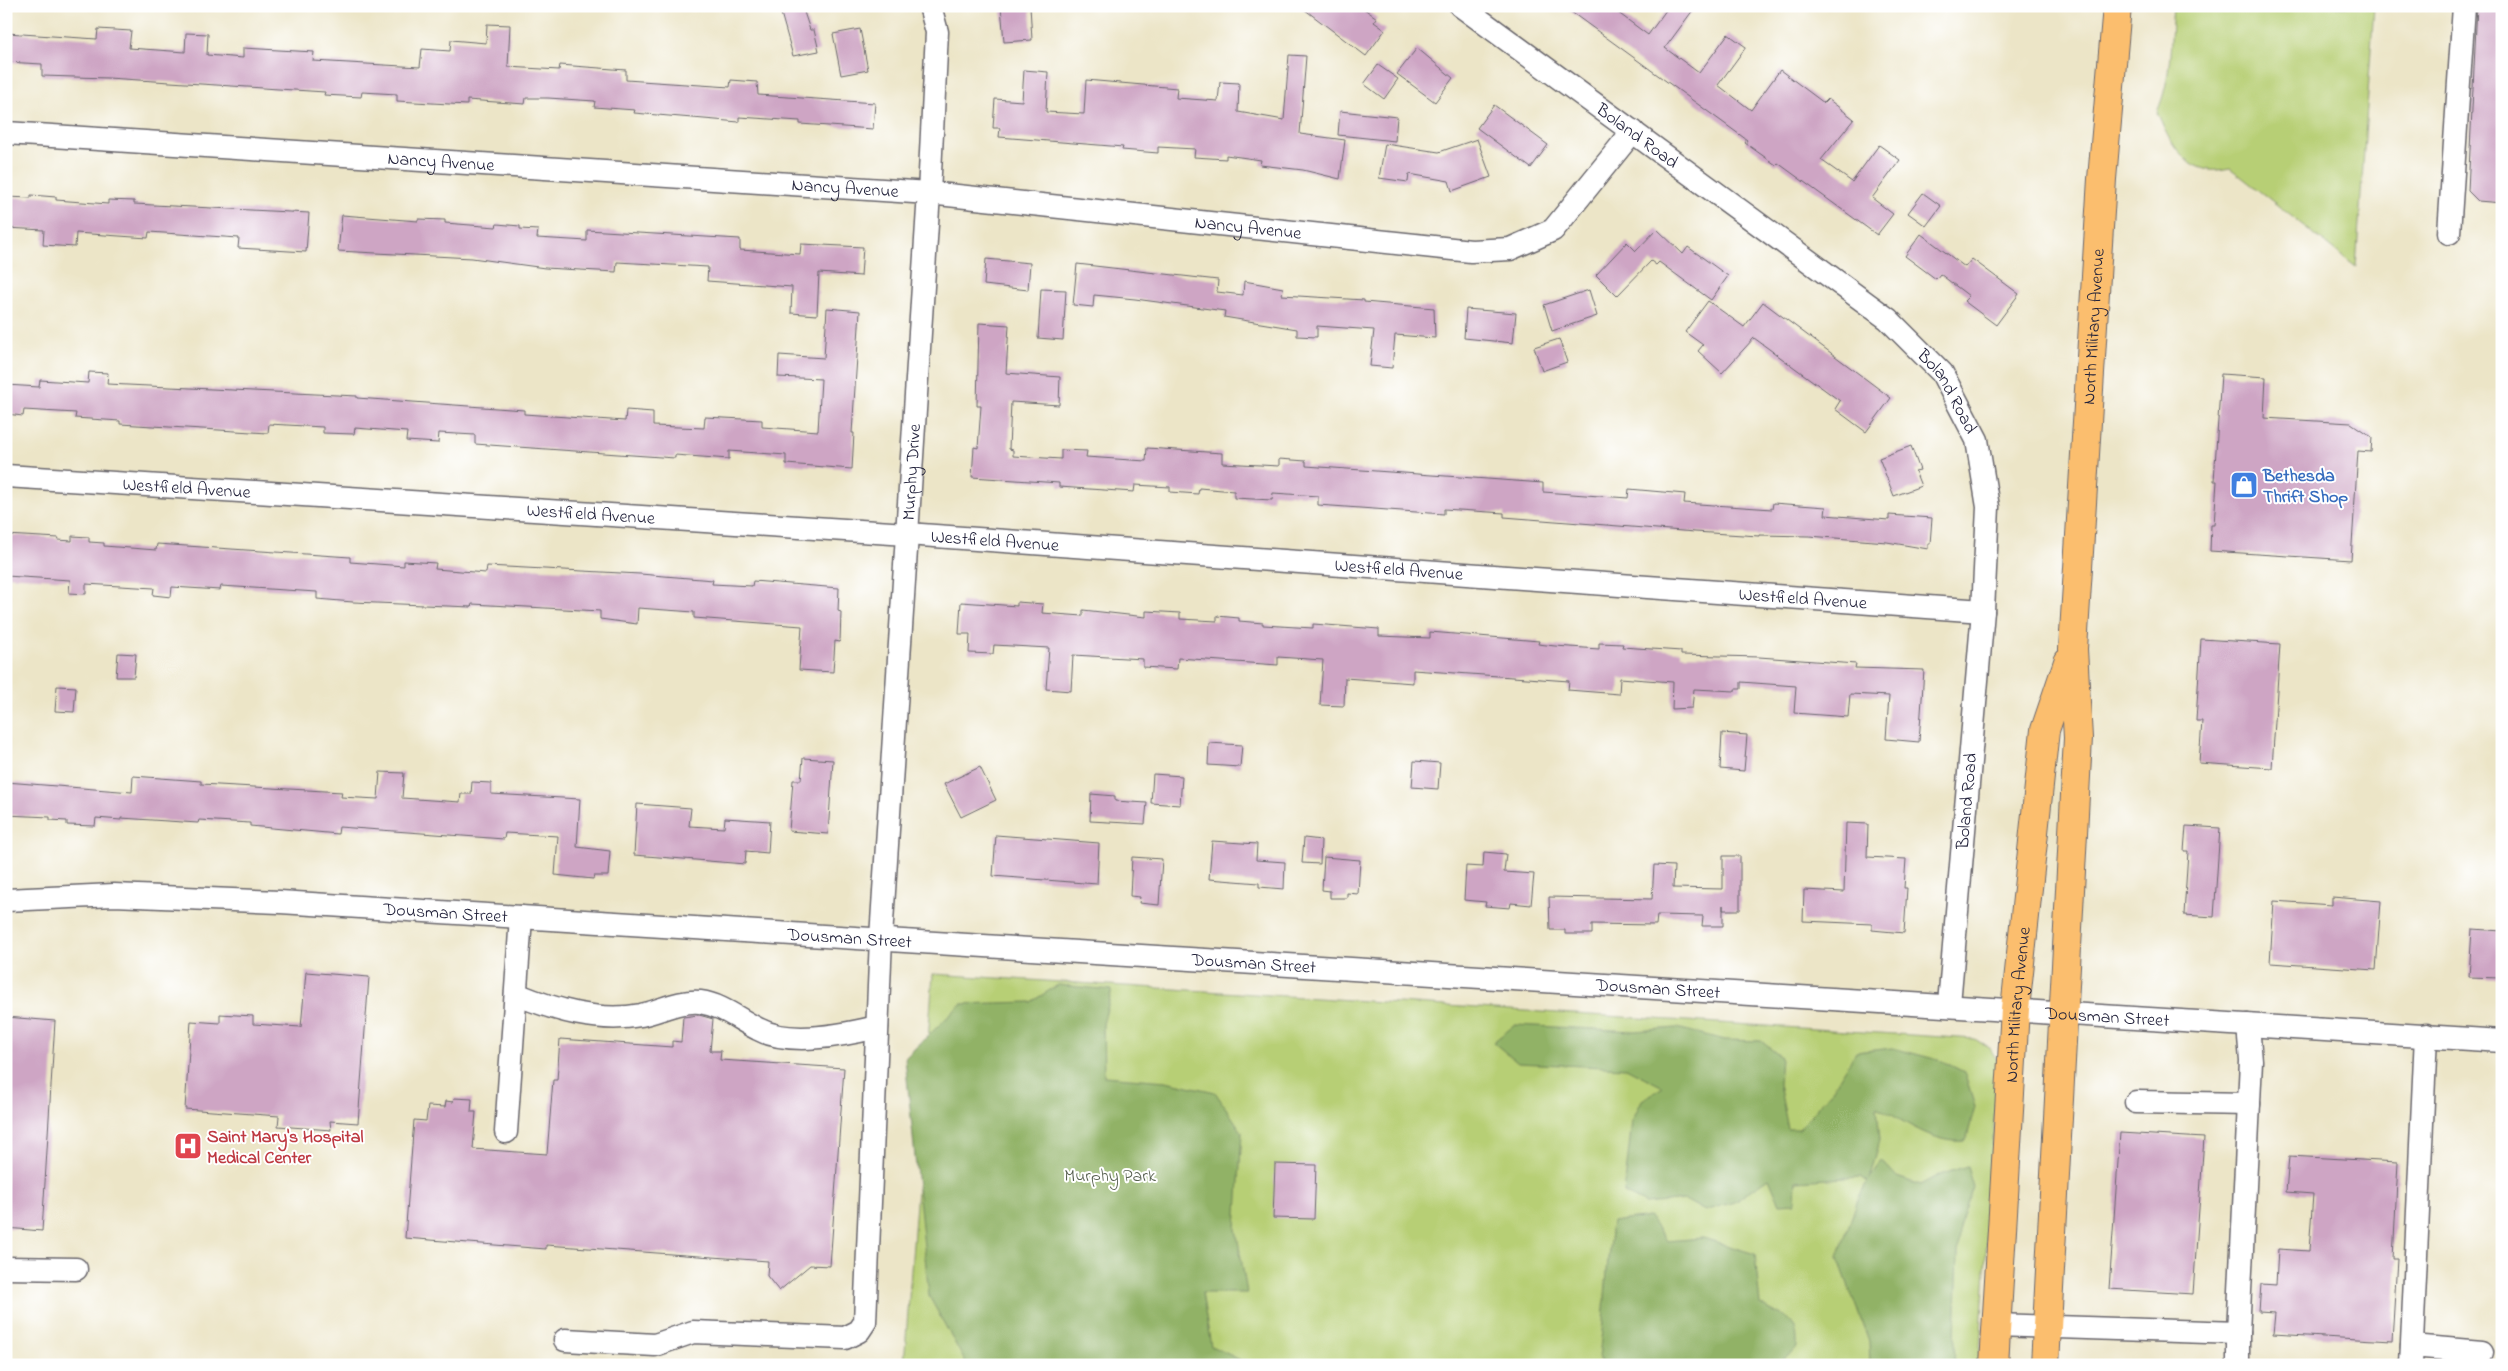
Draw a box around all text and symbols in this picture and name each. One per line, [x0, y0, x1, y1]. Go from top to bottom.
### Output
street label: Boland Road [1589, 98, 1683, 176]
street label: Nancy Avenue [387, 147, 496, 180]
street label: Nancy Avenue [791, 173, 900, 206]
street label: Nancy Avenue [1193, 211, 1304, 248]
street label: North Military Avenue [2077, 247, 2113, 406]
street label: Boland Road [1909, 343, 1982, 439]
street label: Murphy Drive [897, 422, 929, 521]
place label: Bethesda Thrift Shop [2262, 464, 2348, 511]
shop icon: Bethesda Thrift Shop [2229, 470, 2259, 500]
street label: Westfield Avenue [122, 473, 252, 507]
street label: Westfield Avenue [526, 499, 657, 533]
street label: Westfield Avenue [930, 525, 1061, 560]
street label: Westfield Avenue [1334, 554, 1465, 589]
street label: Westfield Avenue [1738, 583, 1869, 618]
street label: Boland Road [1951, 752, 1985, 851]
street label: Dousman Street [381, 897, 508, 931]
street label: Dousman Street [786, 923, 912, 956]
street label: North Military Avenue [2000, 925, 2039, 1084]
street label: Dousman Street [1190, 948, 1317, 982]
street label: Dousman Street [1594, 973, 1721, 1007]
street label: Dousman Street [2043, 1001, 2170, 1035]
place label: Saint Mary's Hospital Medical Center [207, 1125, 364, 1172]
hospital icon: Saint Mary's Hospital Medical Center [173, 1131, 203, 1161]
park label: Murphy Park [1064, 1164, 1156, 1190]

